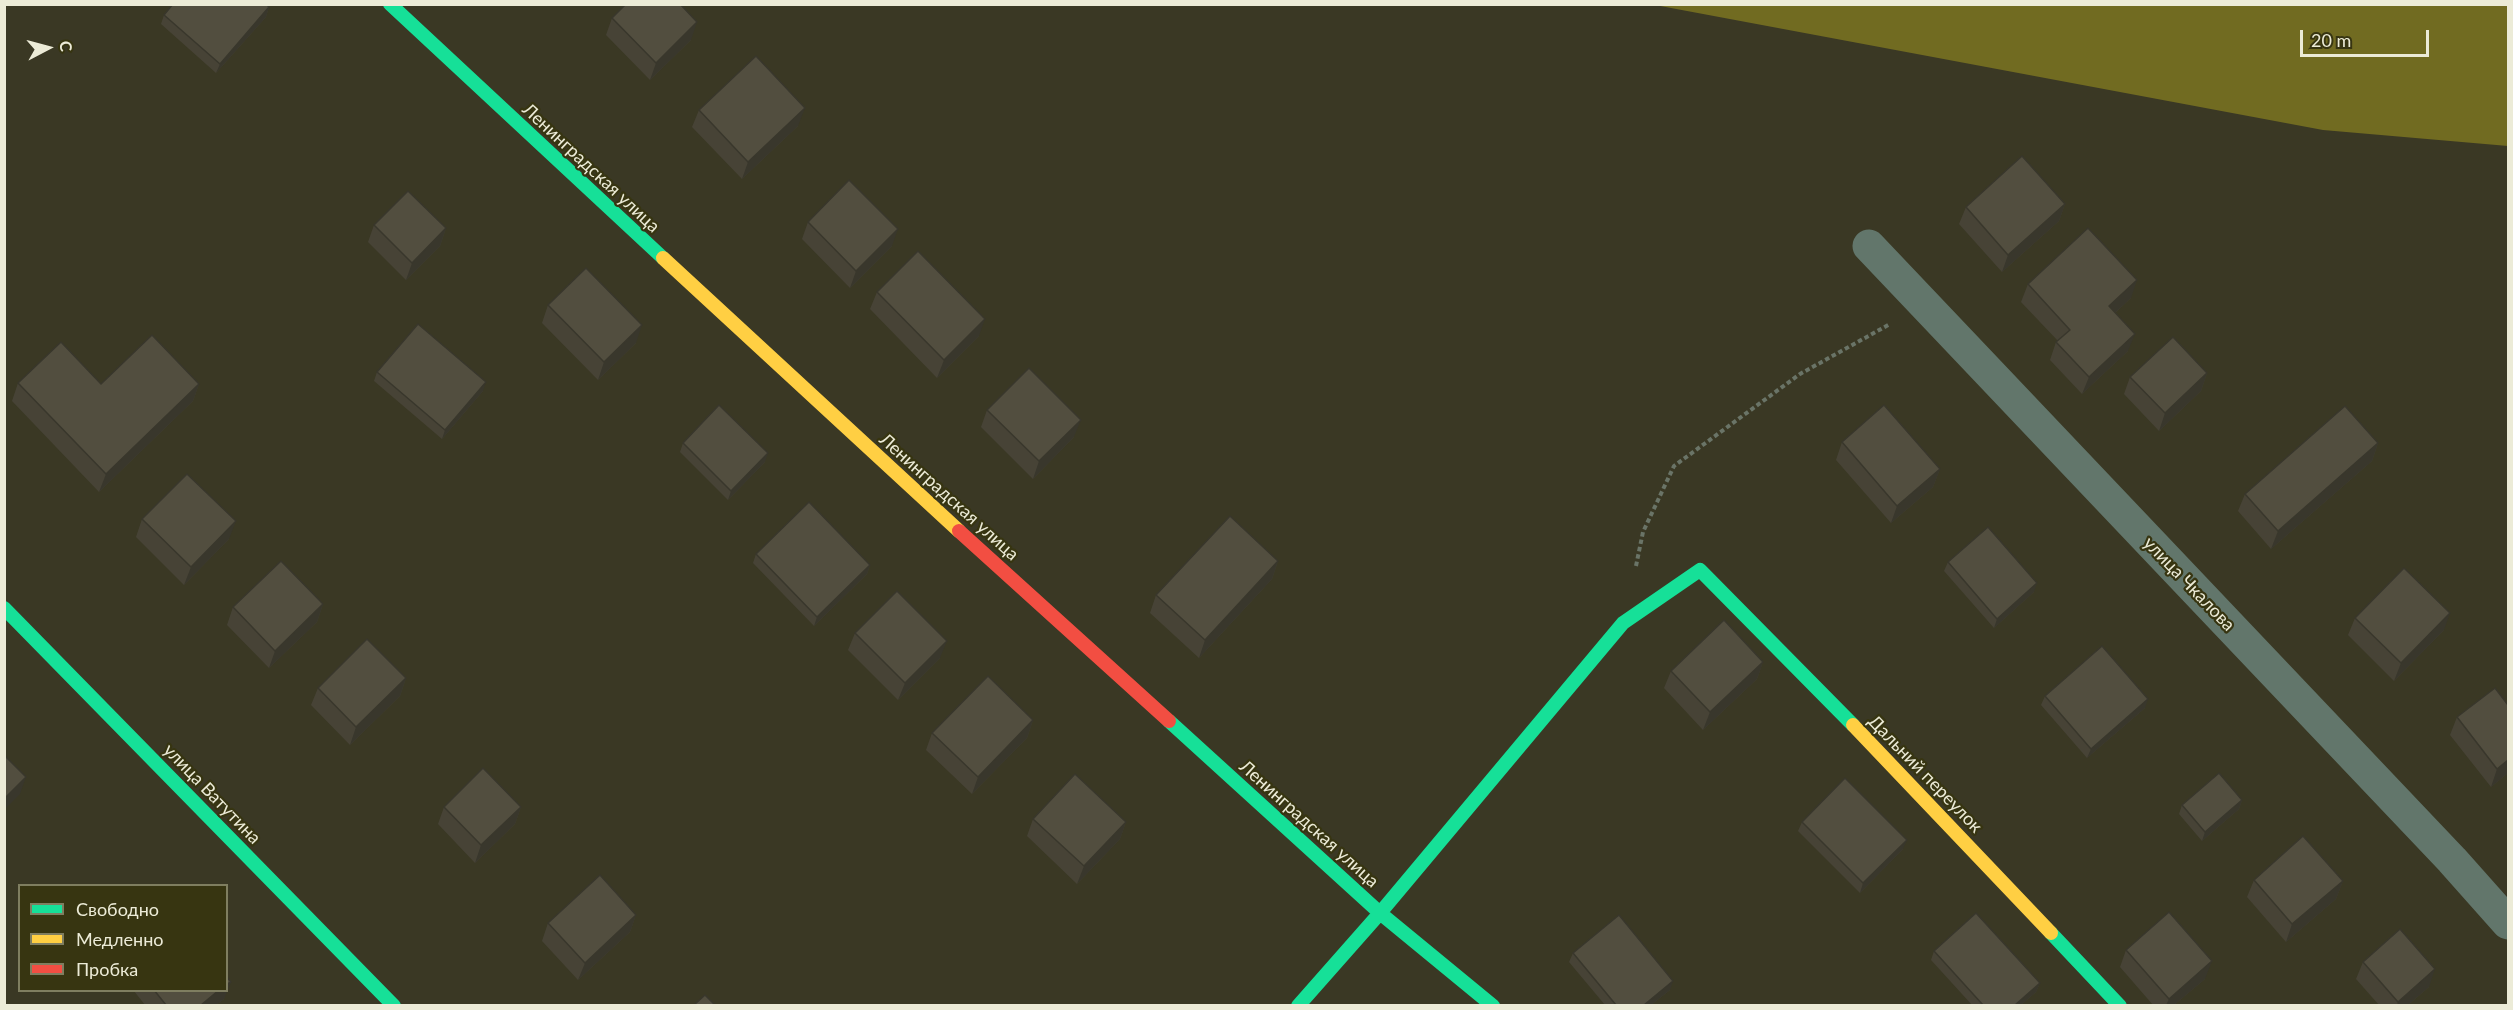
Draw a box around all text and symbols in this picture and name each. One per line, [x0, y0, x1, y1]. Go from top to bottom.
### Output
north arrow [18, 18, 78, 78]
scale bar [2303, 18, 2432, 56]
text: 20 m [2311, 29, 2351, 51]
text: С [56, 40, 76, 52]
street label: Ленинградская улица [518, 99, 664, 237]
street label: Ленинградская улица [875, 429, 1023, 565]
street label: улица Чкалова [2139, 532, 2239, 636]
street label: Дальний переулок [1863, 711, 1987, 837]
street label: улица Ватутина [159, 739, 265, 849]
street label: Ленинградская улица [1235, 756, 1383, 892]
legend [18, 884, 228, 992]
text: Свободно [76, 898, 159, 920]
text: Медленно [76, 928, 164, 950]
text: Пробка [76, 958, 138, 980]

